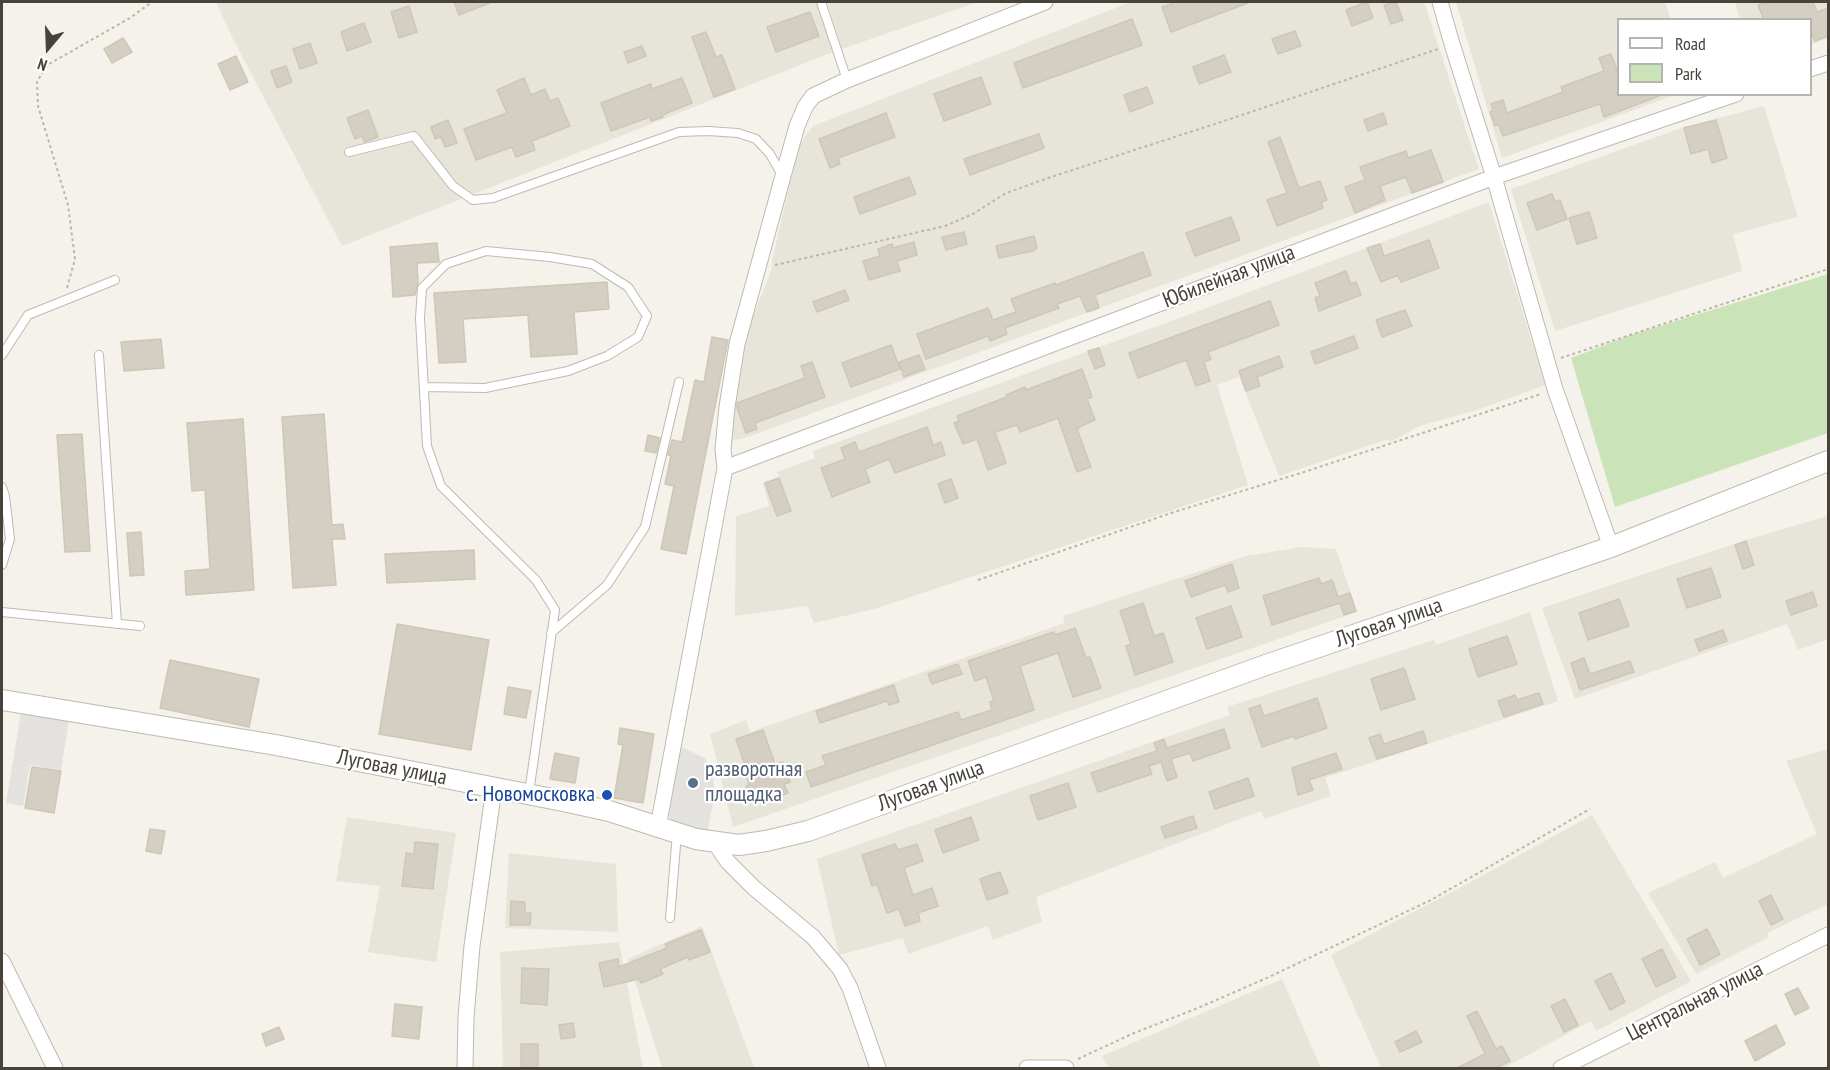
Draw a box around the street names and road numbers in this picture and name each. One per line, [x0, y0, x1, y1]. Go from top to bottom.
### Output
street label: Юбилейная улица [1159, 240, 1299, 314]
street label: Луговая улица [1332, 592, 1446, 654]
street label: Луговая улица [335, 744, 449, 792]
street label: Луговая улица [874, 755, 988, 817]
street label: Центральная улица [1622, 956, 1768, 1048]

